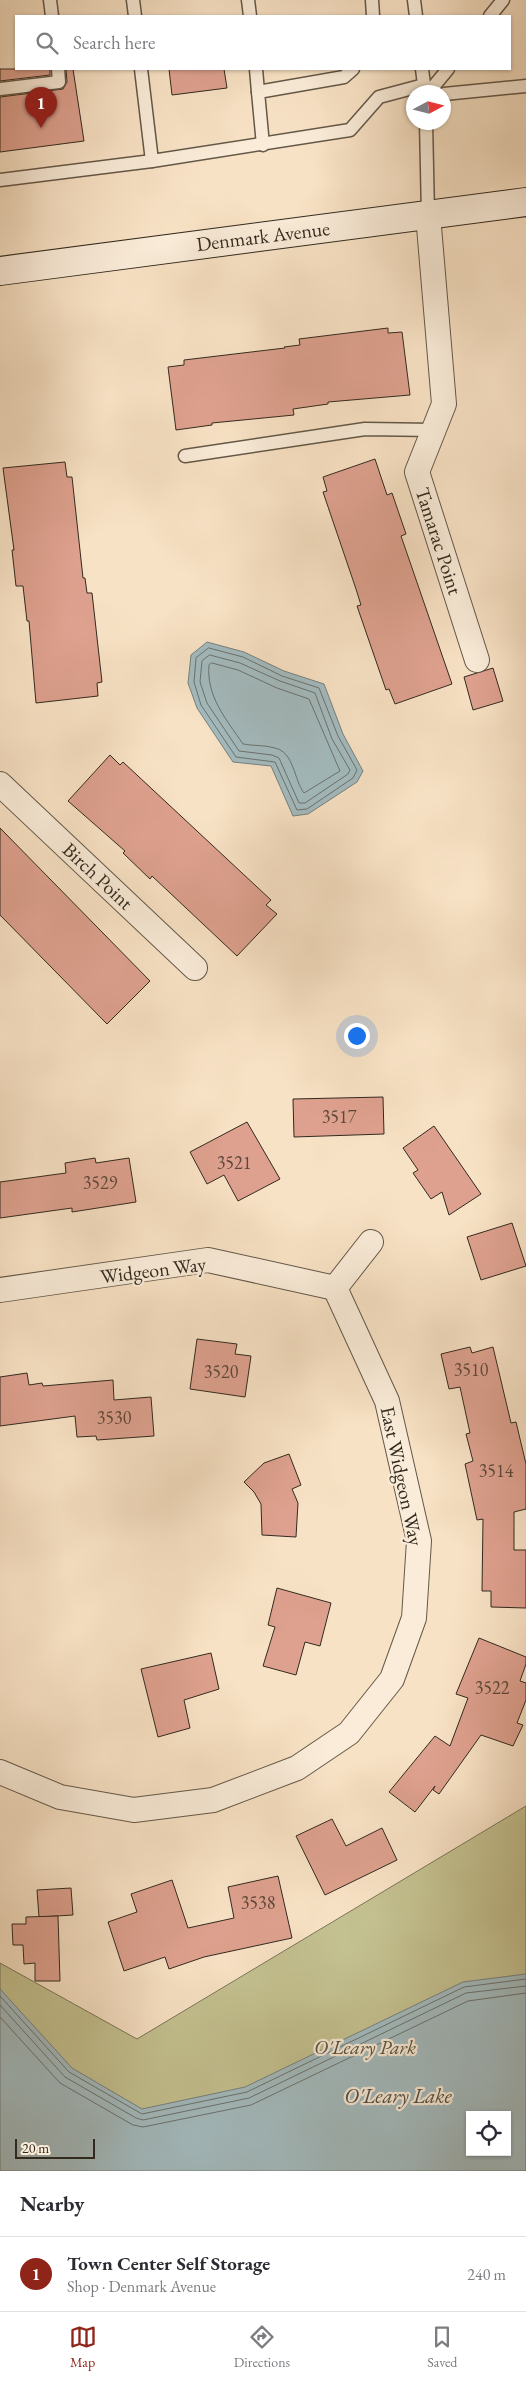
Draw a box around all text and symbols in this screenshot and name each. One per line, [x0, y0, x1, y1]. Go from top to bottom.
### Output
search box [15, 15, 511, 70]
icon: search [33, 29, 61, 57]
text: Search here [73, 30, 155, 55]
north arrow [406, 85, 451, 130]
pin: 1 [25, 87, 57, 128]
street label: Denmark Avenue [195, 215, 331, 257]
street label: Tamarac Point [409, 484, 469, 599]
street label: Birch Point [57, 837, 139, 916]
your location [344, 1023, 370, 1049]
house number: 3517 [322, 1105, 357, 1128]
house number: 3521 [217, 1151, 251, 1174]
house number: 3529 [83, 1171, 118, 1194]
street label: Widgeon Way [99, 1251, 208, 1289]
house number: 3510 [454, 1358, 489, 1381]
house number: 3520 [204, 1360, 239, 1383]
street label: East Widgeon Way [375, 1404, 430, 1548]
house number: 3530 [97, 1406, 132, 1429]
house number: 3514 [479, 1459, 514, 1482]
house number: 3522 [475, 1676, 510, 1699]
house number: 3538 [241, 1891, 275, 1914]
park label: O'Leary Park [314, 2034, 416, 2060]
water label: O'Leary Lake [344, 2082, 453, 2109]
map controls [466, 2111, 511, 2156]
button: locate [466, 2111, 511, 2156]
scale bar [15, 2136, 95, 2159]
text: 20 m [22, 2139, 49, 2157]
text: Nearby [20, 2190, 84, 2217]
text: Town Center Self Storage [67, 2251, 270, 2276]
text: 1 [32, 2264, 40, 2285]
text: 240 m [467, 2264, 506, 2285]
text: Shop · Denmark Avenue [67, 2276, 216, 2297]
tab: Map [69, 2323, 97, 2371]
tab: Directions [234, 2323, 290, 2371]
tab: Saved [427, 2323, 457, 2371]

